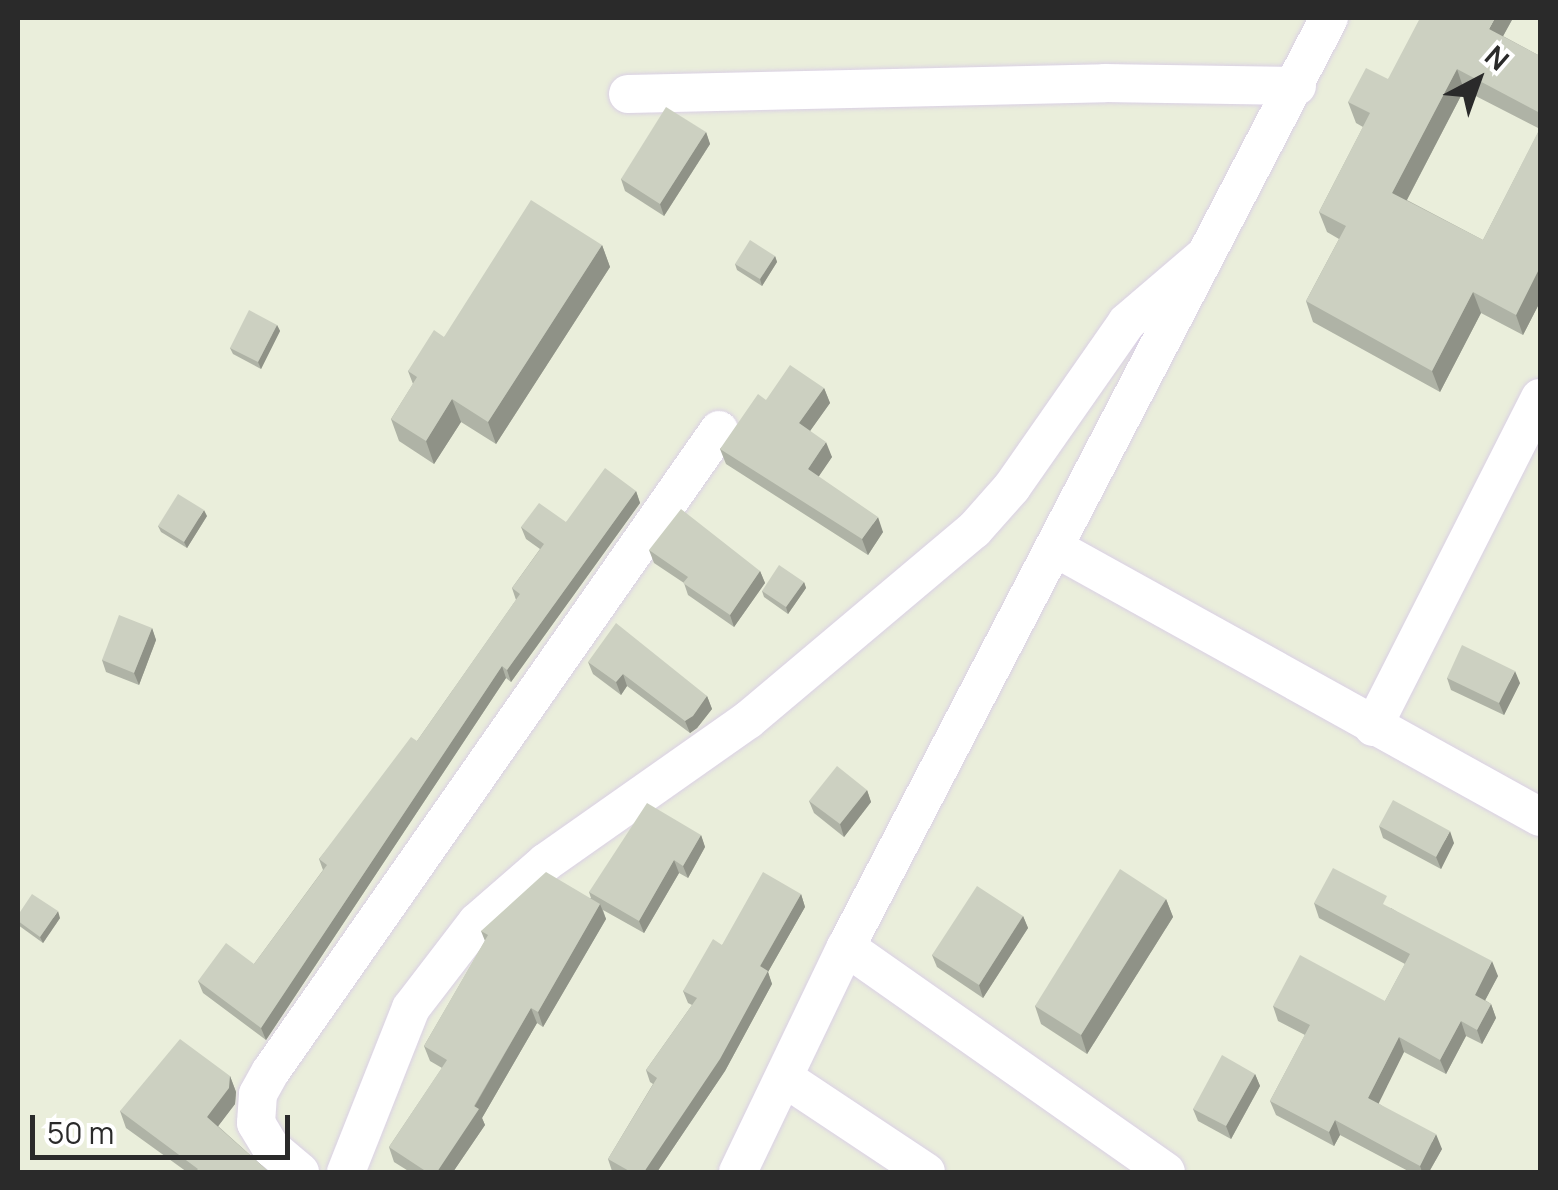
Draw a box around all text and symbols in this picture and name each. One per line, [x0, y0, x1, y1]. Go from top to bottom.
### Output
north arrow [1428, 30, 1528, 130]
text: N [1478, 36, 1518, 78]
scale bar [35, 1095, 295, 1157]
text: 50 m [47, 1112, 114, 1153]

